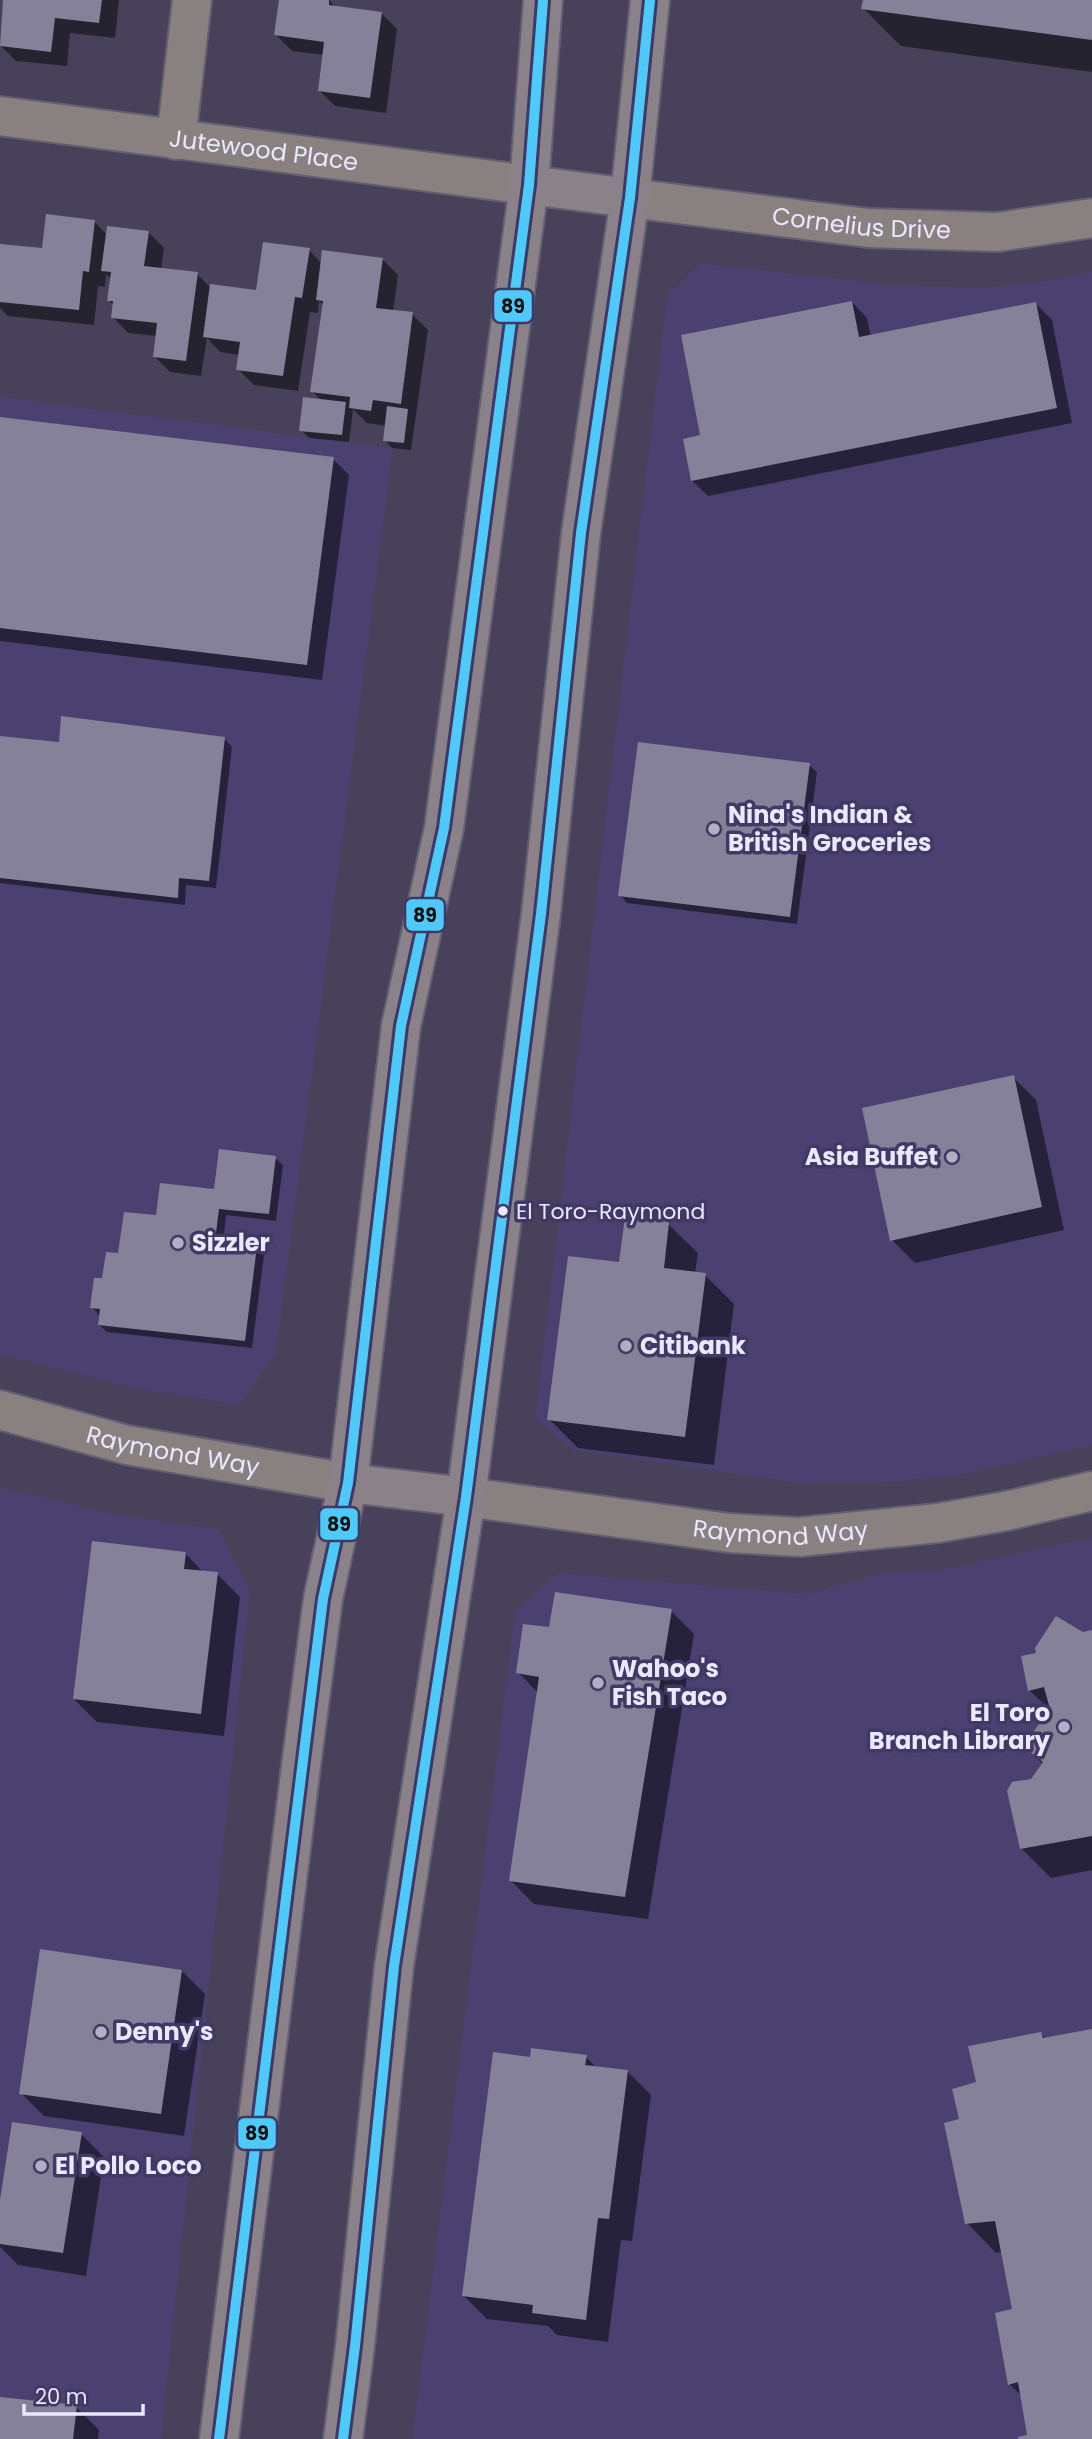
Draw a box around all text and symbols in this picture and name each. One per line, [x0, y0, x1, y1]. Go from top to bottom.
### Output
street label: Jutewood Place [167, 121, 360, 179]
street label: Cornelius Drive [770, 199, 951, 247]
line badge: 89 [493, 289, 533, 323]
text: 89 [501, 293, 525, 320]
place label: Nina's Indian & British Groceries [728, 798, 931, 859]
marker: Nina's Indian & British Groceries [706, 821, 722, 837]
line badge: 89 [405, 898, 445, 932]
text: 89 [413, 902, 437, 929]
place label: Asia Buffet [805, 1140, 938, 1173]
marker: Asia Buffet [944, 1149, 960, 1165]
place label: El Toro-Raymond [516, 1196, 705, 1227]
marker: El Toro-Raymond [496, 1204, 510, 1218]
place label: Sizzler [192, 1226, 270, 1259]
marker: Sizzler [170, 1235, 186, 1251]
place label: Citibank [640, 1329, 746, 1362]
marker: Citibank [618, 1338, 634, 1354]
street label: Raymond Way [83, 1418, 263, 1484]
line badge: 89 [319, 1507, 359, 1541]
text: 89 [327, 1511, 351, 1538]
street label: Raymond Way [691, 1511, 870, 1554]
place label: Wahoo's Fish Taco [612, 1652, 727, 1713]
marker: Wahoo's Fish Taco [590, 1675, 606, 1691]
place label: El Toro Branch Library [869, 1696, 1051, 1757]
marker: El Toro Branch Library [1056, 1719, 1072, 1735]
place label: Denny's [115, 2015, 213, 2048]
marker: Denny's [93, 2024, 109, 2040]
line badge: 89 [237, 2117, 277, 2150]
text: 89 [245, 2120, 269, 2147]
place label: El Pollo Loco [55, 2149, 202, 2182]
marker: El Pollo Loco [33, 2158, 49, 2174]
scale bar [24, 2372, 144, 2416]
text: 20 m [35, 2382, 88, 2411]

